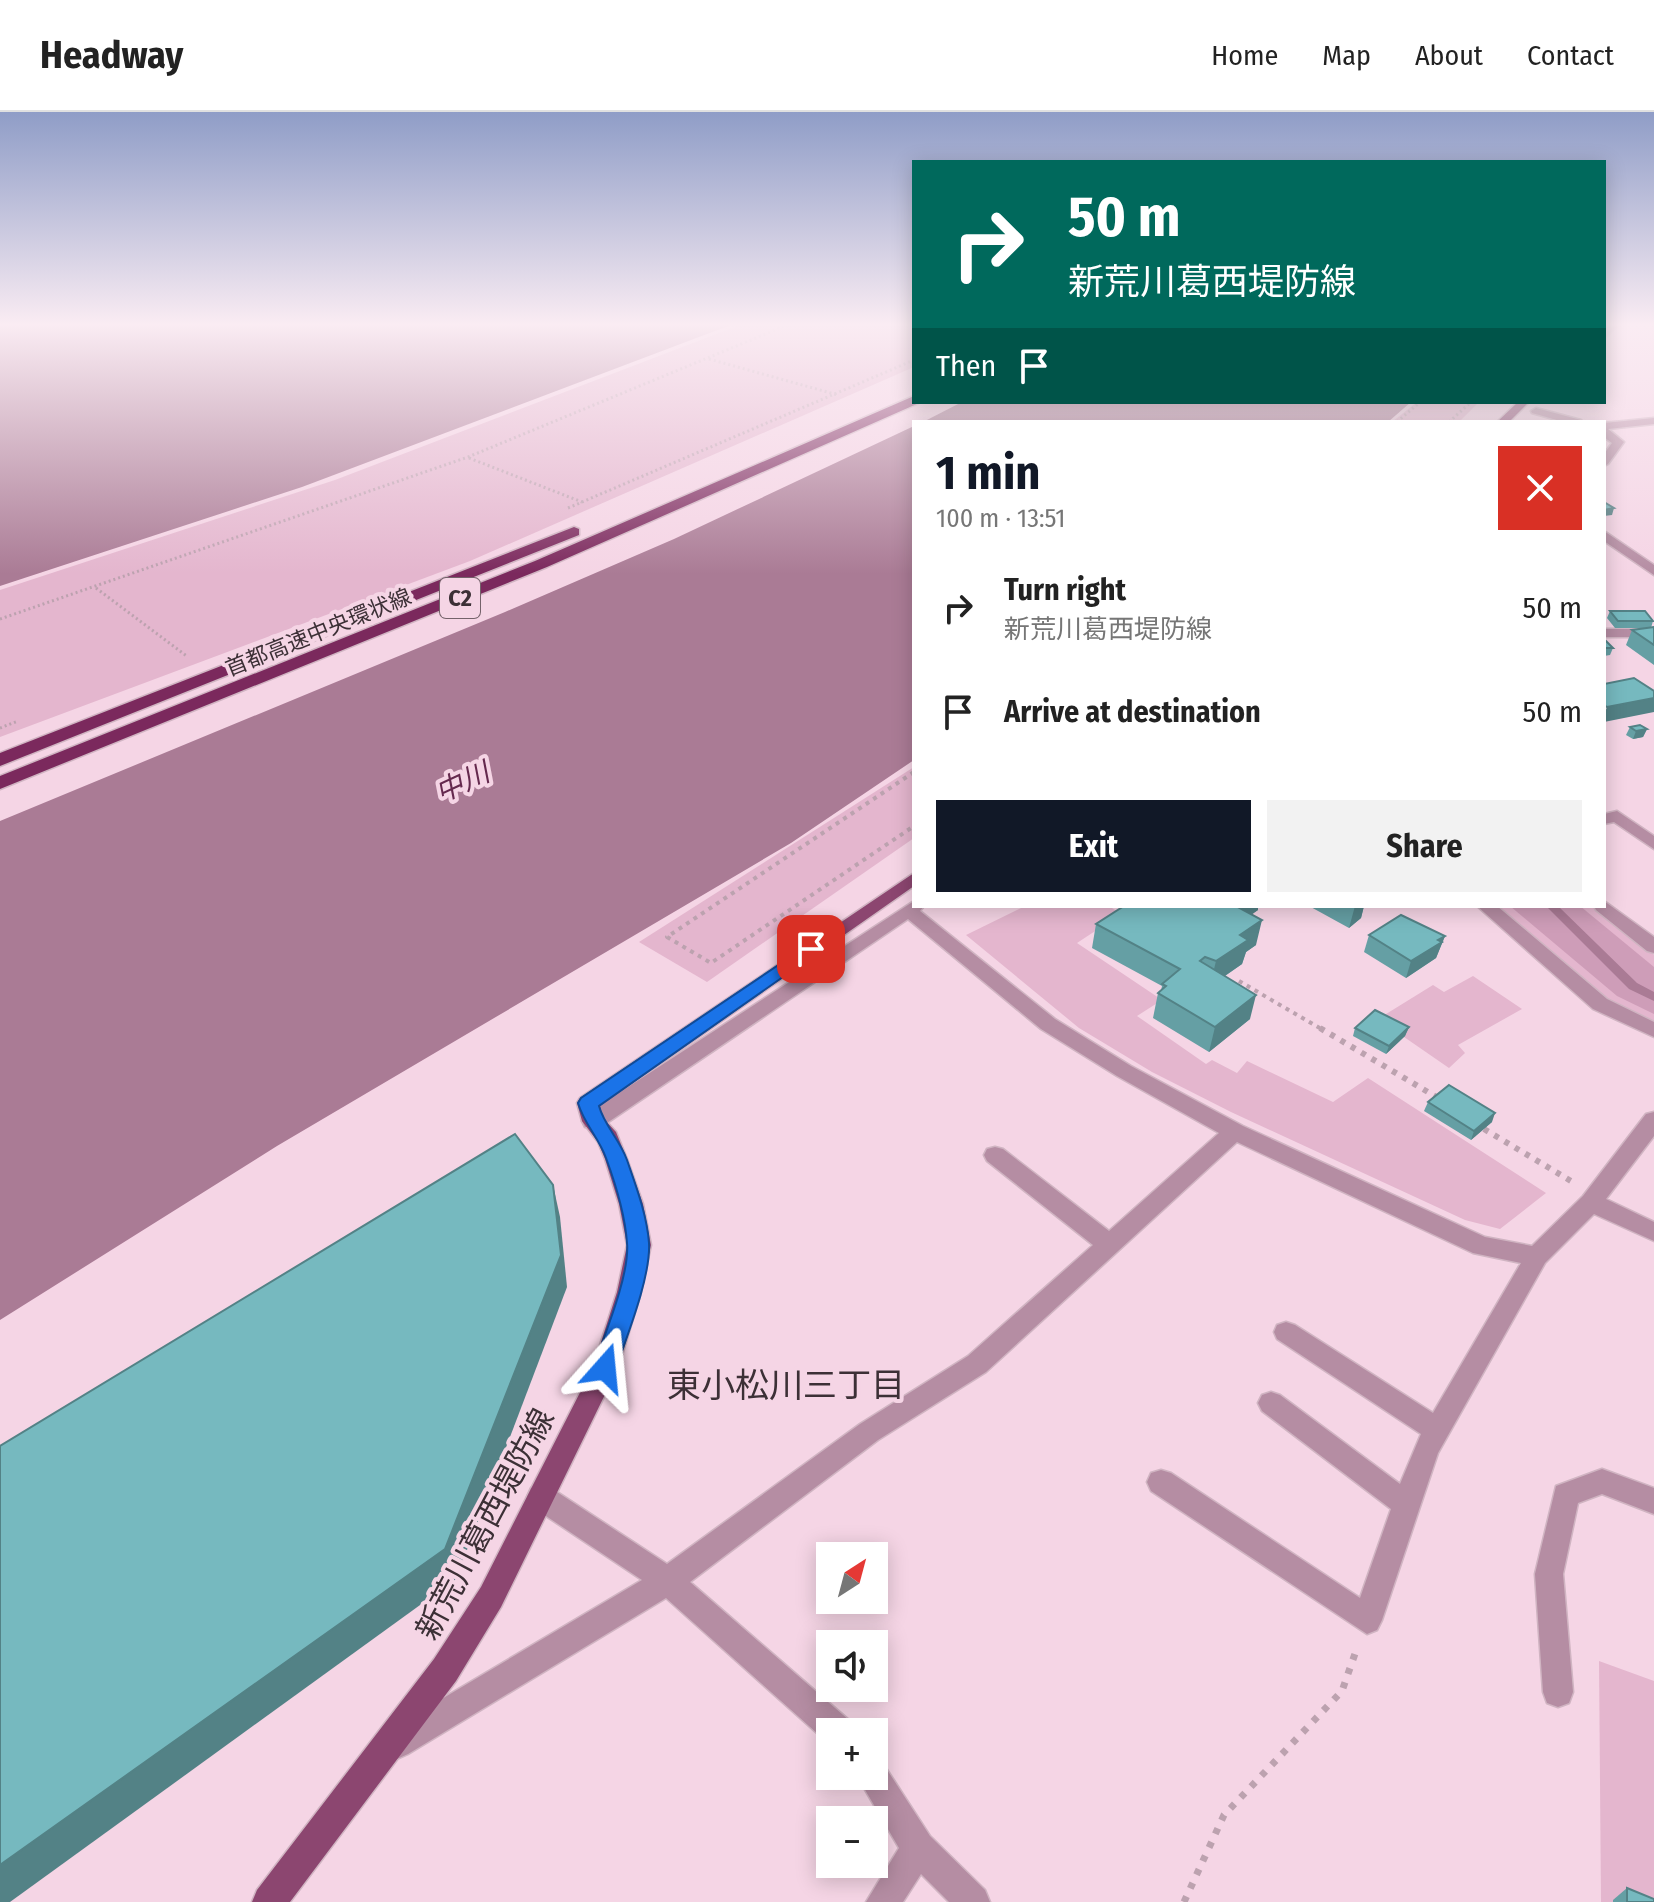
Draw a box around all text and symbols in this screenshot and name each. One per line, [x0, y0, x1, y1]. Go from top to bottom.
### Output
text: Headway [40, 32, 183, 78]
text: Home [1211, 39, 1278, 72]
text: Map [1322, 39, 1371, 72]
text: About [1415, 39, 1483, 72]
text: Contact [1527, 39, 1614, 72]
text: 50 m [1068, 184, 1180, 251]
icon: right [936, 192, 1040, 296]
text: 新荒川葛西堤防線 [1068, 260, 1356, 304]
icon: arrive [1012, 344, 1056, 388]
text: Then [936, 348, 996, 384]
text: 1 min [936, 444, 1041, 502]
button: close [1498, 446, 1582, 530]
text: 100 m · 13:51 [936, 503, 1065, 534]
text: Turn right [1004, 572, 1126, 608]
road number: C2 [440, 578, 480, 618]
street label: 首都高速中央環状線 [221, 583, 415, 682]
icon: right [936, 586, 980, 630]
text: 50 m [1522, 590, 1582, 626]
text: 新荒川葛西堤防線 [1004, 614, 1212, 645]
icon: arrive [936, 690, 980, 734]
text: Arrive at destination [1004, 694, 1261, 730]
text: 50 m [1522, 694, 1582, 730]
water label: 中川 [430, 754, 497, 809]
button: Exit [936, 800, 1251, 892]
button: Share [1267, 800, 1582, 892]
pin [777, 915, 845, 983]
icon: arrive [789, 927, 833, 971]
position arrow [563, 1326, 647, 1410]
district label: 東小松川三丁目 [667, 1365, 905, 1406]
street label: 新荒川葛西堤防線 [408, 1402, 562, 1646]
north arrow [816, 1542, 888, 1614]
map controls [816, 1542, 888, 1878]
button: sound [816, 1630, 888, 1702]
button: + [816, 1718, 888, 1790]
button: − [816, 1806, 888, 1878]

